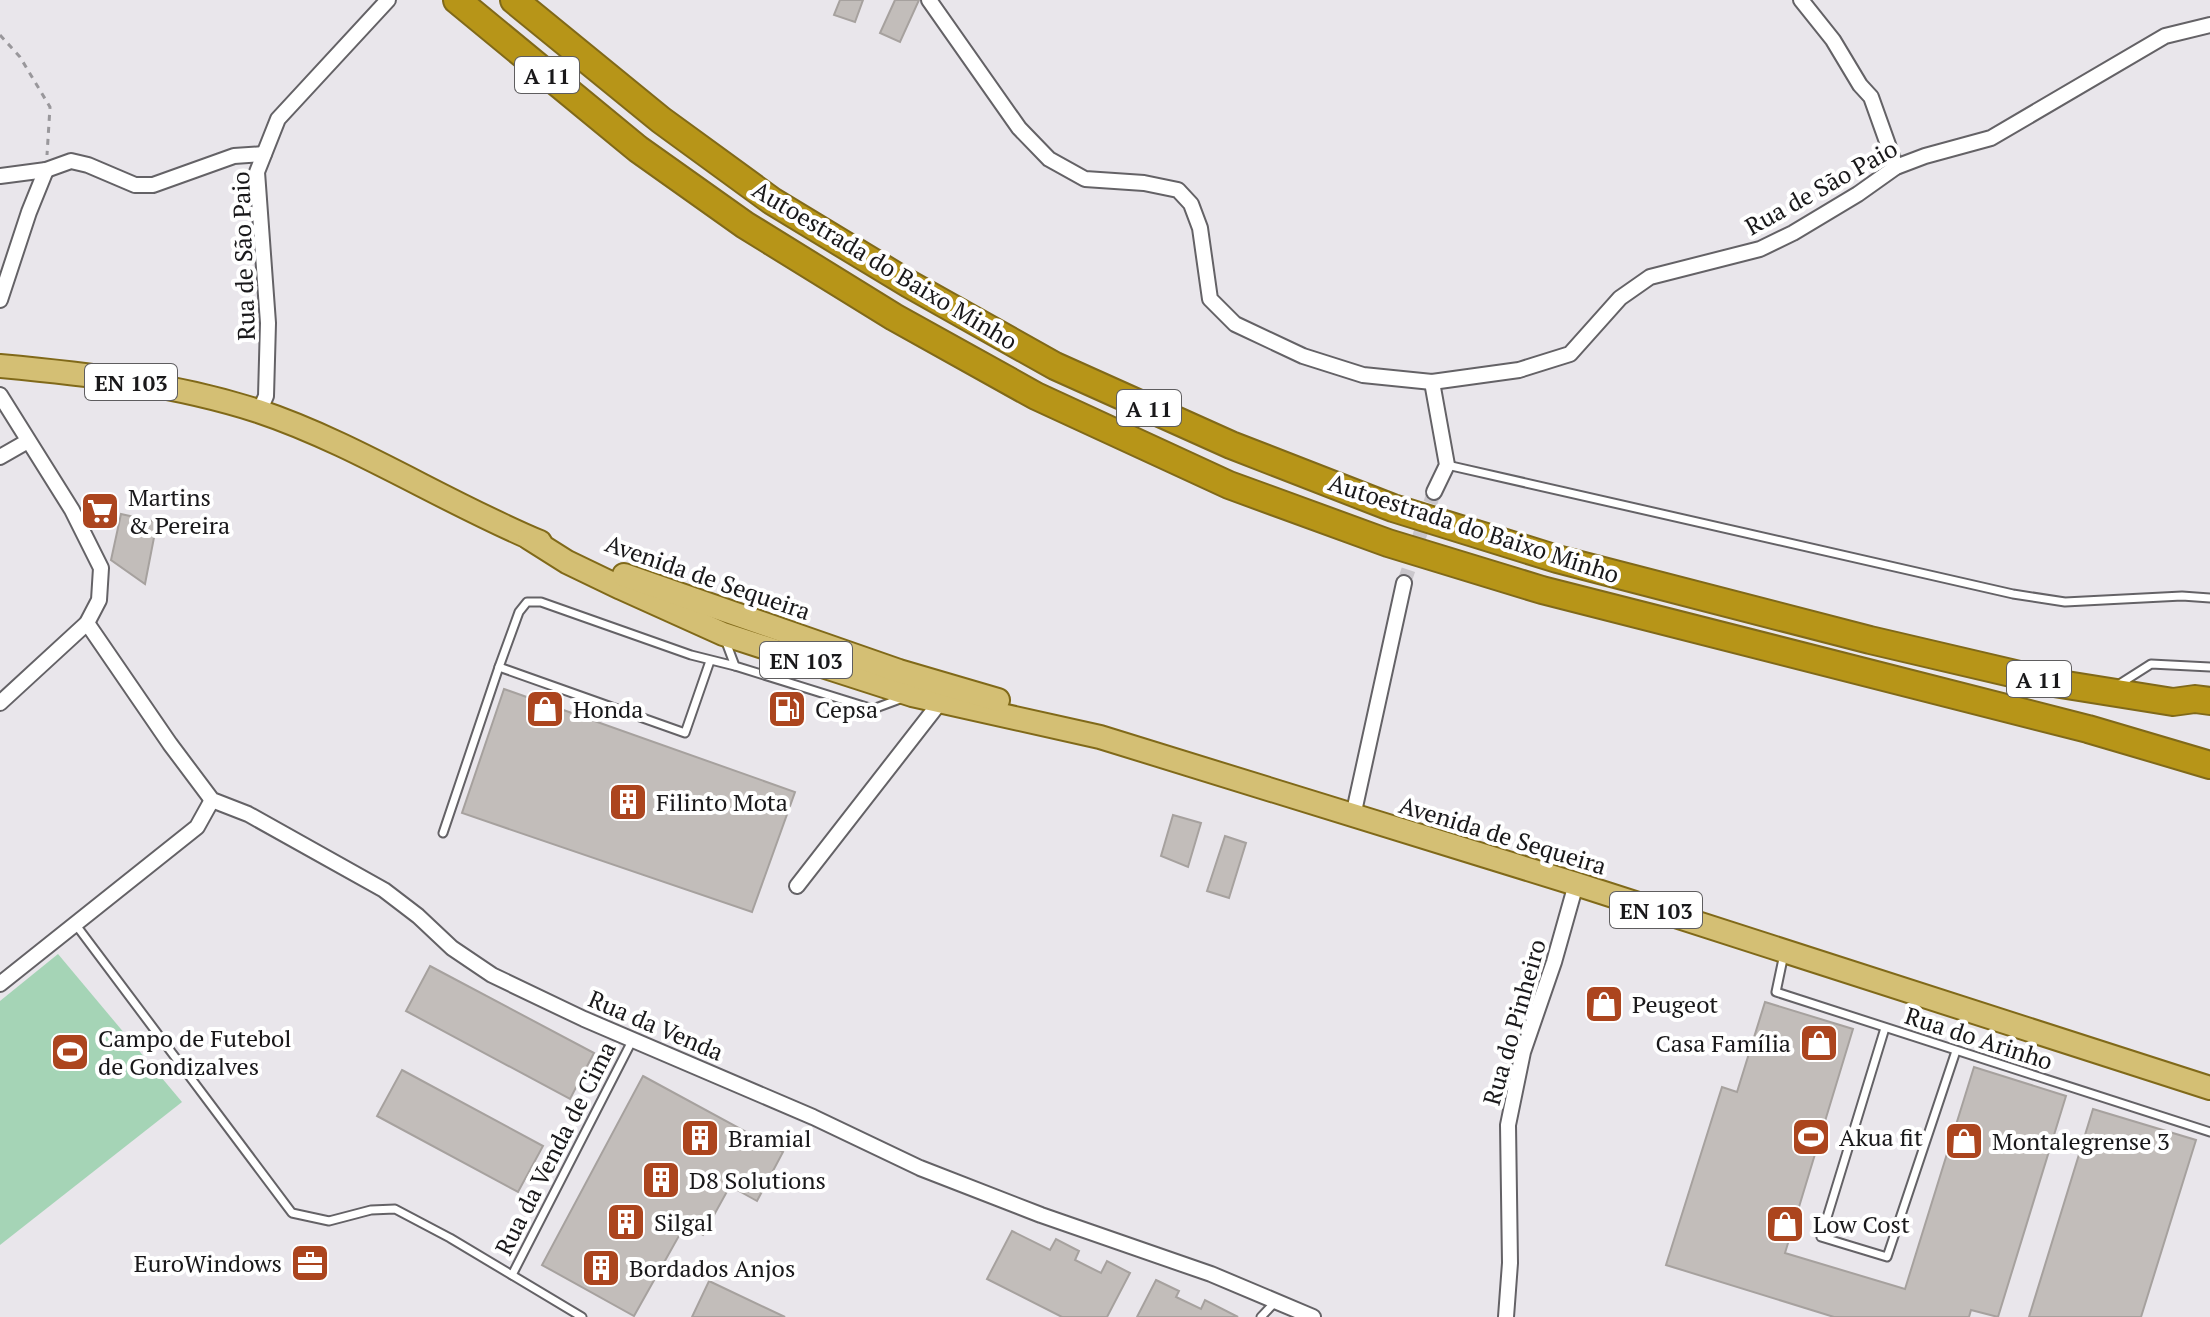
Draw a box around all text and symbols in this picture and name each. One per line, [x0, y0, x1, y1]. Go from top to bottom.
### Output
road number: A 11 [515, 57, 579, 93]
street label: Rua de São Paio [1739, 132, 1903, 242]
street label: Rua de São Paio [224, 171, 262, 341]
street label: Autoestrada do Baixo Minho [747, 173, 1023, 357]
road number: EN 103 [85, 364, 177, 400]
road number: A 11 [1117, 390, 1181, 426]
street label: Autoestrada do Baixo Minho [1325, 466, 1623, 590]
place label: Martins & Pereira [128, 481, 230, 541]
supermarket icon: Martins & Pereira [79, 490, 121, 532]
street label: Avenida de Sequeira [601, 527, 815, 627]
road number: EN 103 [760, 642, 852, 678]
road number: A 11 [2007, 661, 2071, 697]
shop icon: Honda [524, 688, 566, 730]
fuel station icon: Cepsa [766, 688, 808, 730]
place label: Honda [573, 693, 643, 725]
place label: Cepsa [815, 693, 878, 725]
building icon: Filinto Mota [607, 781, 649, 823]
place label: Filinto Mota [656, 786, 788, 818]
street label: Avenida de Sequeira [1396, 788, 1610, 882]
road number: EN 103 [1610, 892, 1702, 928]
street label: Rua do Pinheiro [1475, 935, 1553, 1109]
street label: Rua da Venda [584, 982, 728, 1068]
shop icon: Peugeot [1583, 983, 1625, 1025]
place label: Peugeot [1632, 988, 1718, 1020]
street label: Rua do Arinho [1901, 999, 2057, 1077]
place label: Campo de Futebol de Gondizalves [98, 1022, 292, 1082]
shop icon: Casa Família [1798, 1022, 1840, 1064]
place label: Casa Família [1655, 1027, 1791, 1059]
sports icon: Campo de Futebol de Gondizalves [49, 1031, 91, 1073]
street label: Rua da Venda de Cima [487, 1036, 623, 1260]
sports icon: Akua fit [1790, 1116, 1832, 1158]
building icon: Bramial [679, 1117, 721, 1159]
shop icon: Montalegrense 3 [1943, 1120, 1985, 1162]
place label: Akua fit [1839, 1121, 1923, 1153]
place label: Bramial [728, 1122, 811, 1154]
place label: Montalegrense 3 [1992, 1125, 2170, 1157]
building icon: D8 Solutions [640, 1159, 682, 1201]
place label: D8 Solutions [689, 1164, 826, 1196]
building icon: Silgal [605, 1201, 647, 1243]
shop icon: Low Cost [1764, 1203, 1806, 1245]
place label: Silgal [654, 1206, 713, 1238]
place label: Low Cost [1813, 1208, 1910, 1240]
office icon: EuroWindows [289, 1242, 331, 1284]
place label: EuroWindows [134, 1247, 282, 1279]
building icon: Bordados Anjos [580, 1247, 622, 1289]
place label: Bordados Anjos [629, 1252, 795, 1284]

